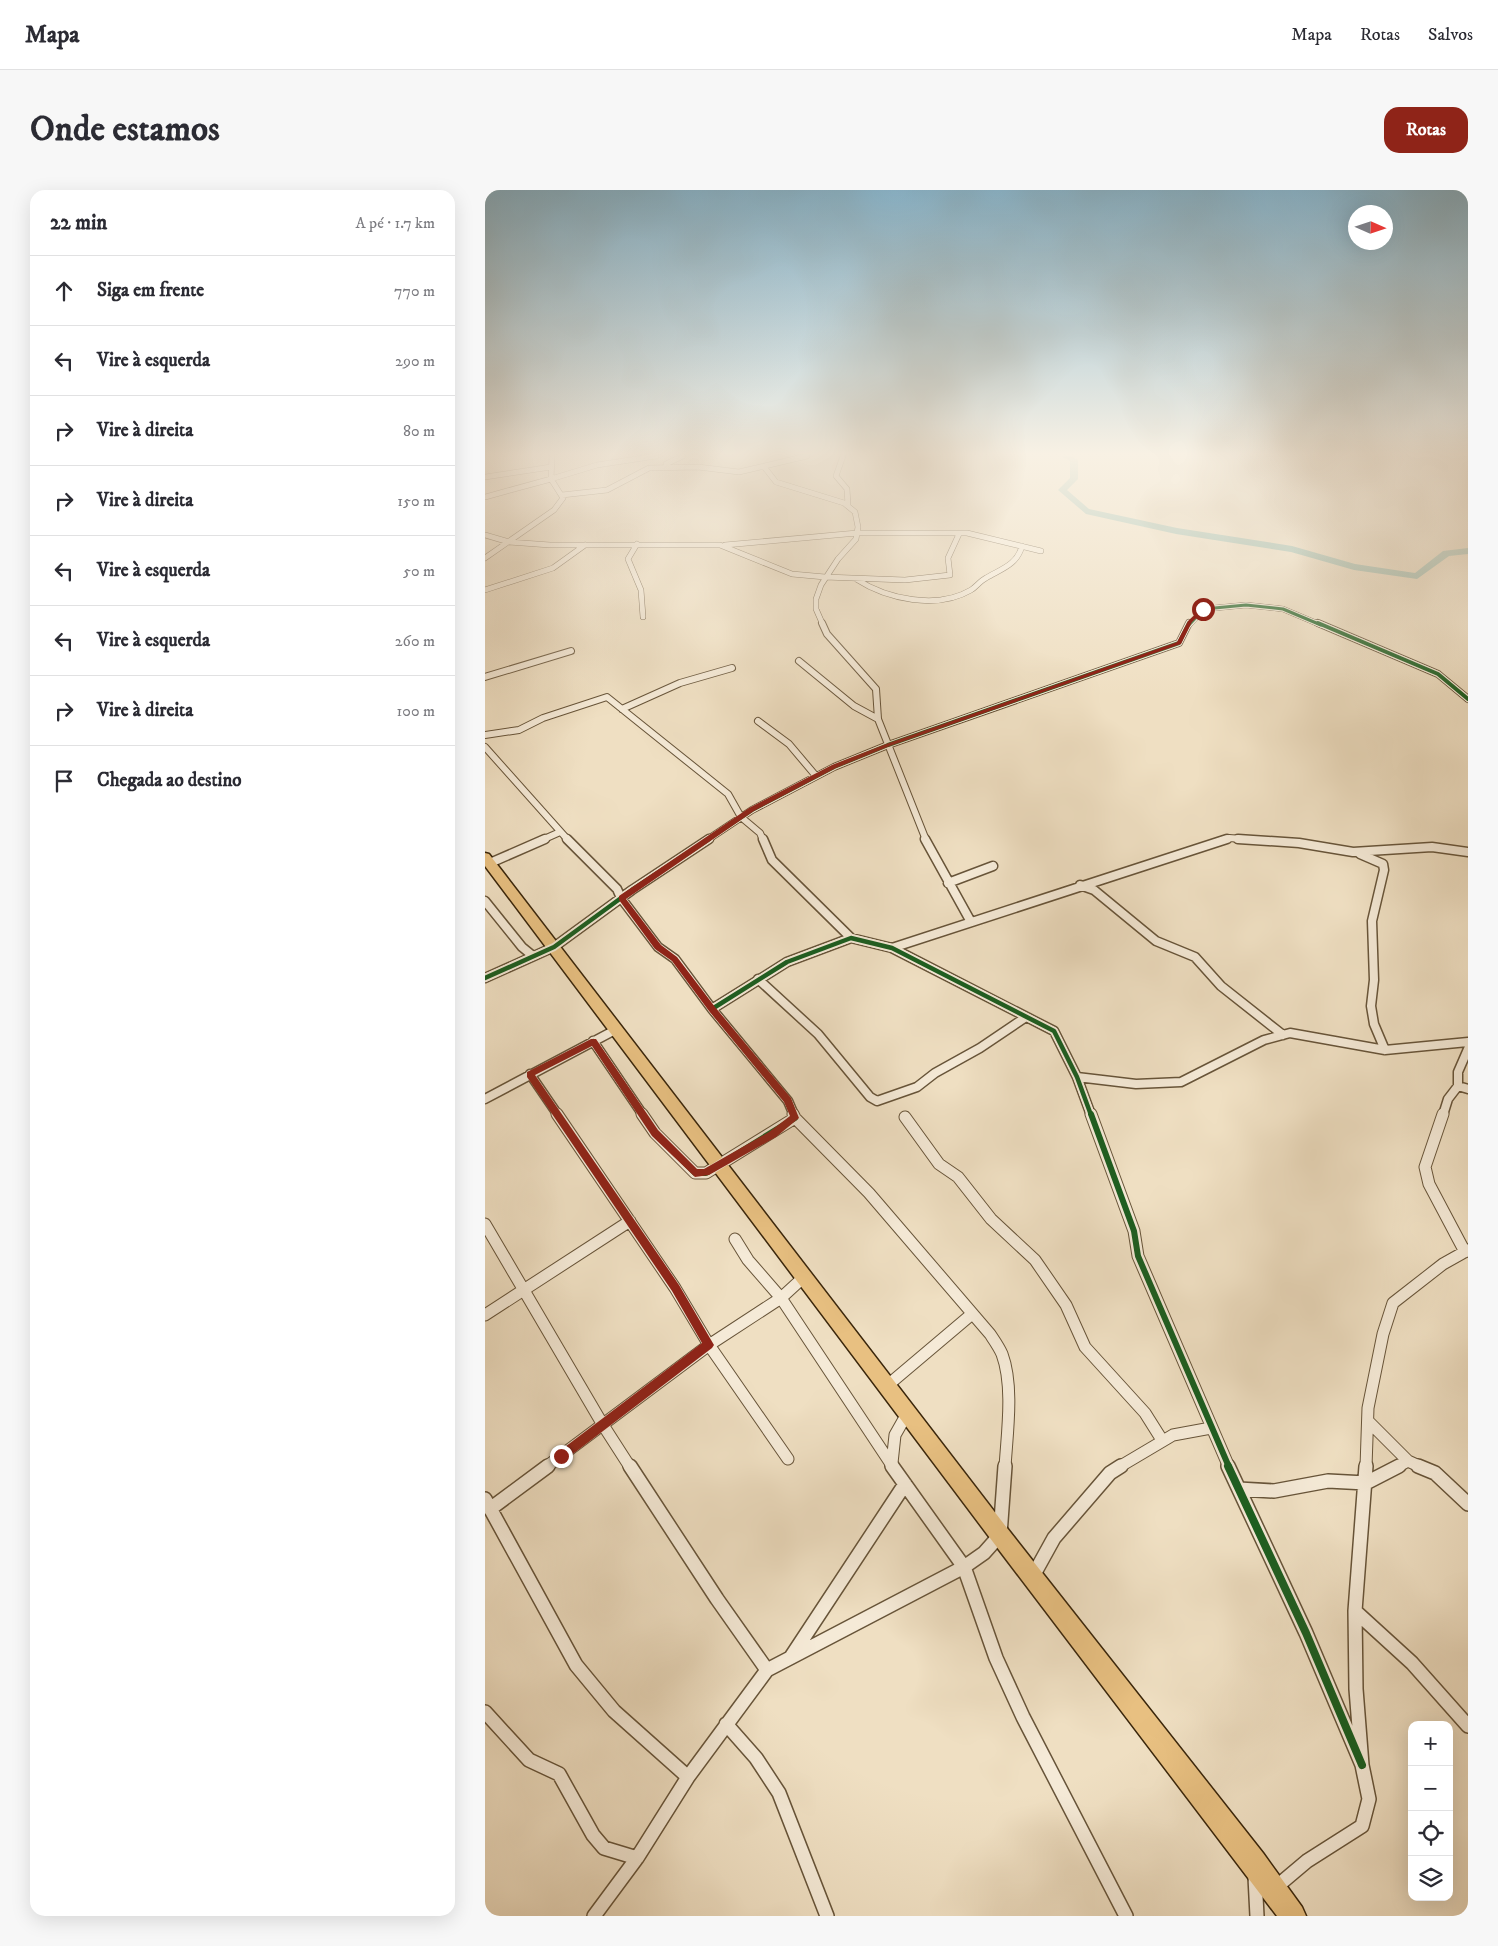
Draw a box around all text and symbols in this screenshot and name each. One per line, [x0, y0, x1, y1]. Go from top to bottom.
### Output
text: Mapa [25, 20, 79, 50]
text: Mapa [1291, 24, 1332, 46]
text: Rotas [1360, 24, 1400, 46]
text: Salvos [1428, 24, 1473, 46]
button: Rotas [1384, 107, 1468, 153]
text: Onde estamos [30, 108, 220, 152]
north arrow [1348, 205, 1393, 250]
text: 22 min [50, 210, 107, 236]
text: A pé · 1.7 km [355, 213, 435, 233]
icon: ahead [50, 277, 78, 305]
text: Siga em frente [97, 279, 204, 302]
text: 770 m [394, 281, 435, 301]
icon: left [50, 347, 78, 375]
text: Vire à esquerda [97, 349, 210, 372]
text: 290 m [395, 351, 435, 371]
icon: right [50, 417, 78, 445]
text: Vire à direita [97, 419, 193, 442]
text: 80 m [403, 421, 435, 441]
icon: right [50, 487, 78, 515]
text: Vire à direita [97, 489, 193, 512]
text: 150 m [397, 491, 435, 511]
icon: left [50, 557, 78, 585]
text: Vire à esquerda [97, 559, 210, 582]
text: 50 m [403, 561, 435, 581]
route start [1192, 598, 1215, 621]
icon: left [50, 627, 78, 655]
text: Vire à esquerda [97, 629, 210, 652]
text: 260 m [395, 631, 435, 651]
icon: right [50, 697, 78, 725]
text: Vire à direita [97, 699, 193, 722]
text: 100 m [397, 701, 435, 721]
icon: arrive [50, 767, 78, 795]
text: Chegada ao destino [97, 769, 242, 792]
route end [550, 1445, 573, 1468]
map controls [1408, 1721, 1453, 1901]
button: + [1408, 1721, 1453, 1766]
button: − [1408, 1766, 1453, 1811]
button: locate [1408, 1811, 1453, 1856]
button: layers [1408, 1856, 1453, 1901]

